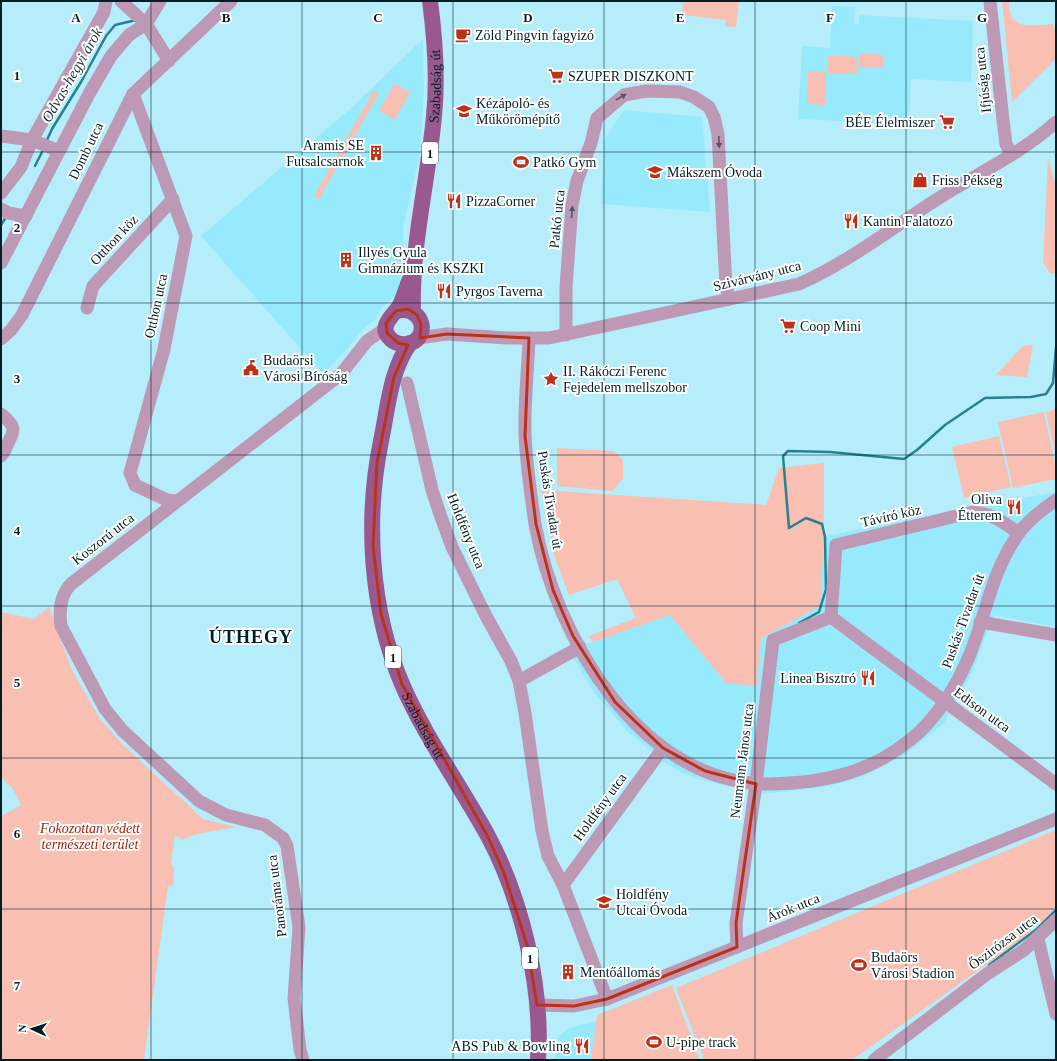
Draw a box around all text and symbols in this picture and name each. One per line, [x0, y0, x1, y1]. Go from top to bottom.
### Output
text: A [71, 10, 81, 25]
text: B [222, 10, 231, 25]
text: C [373, 10, 383, 25]
text: D [523, 10, 533, 25]
text: E [676, 10, 684, 25]
text: F [826, 10, 834, 25]
text: G [977, 10, 987, 25]
water label: Odvas-hegyi árok [38, 25, 106, 125]
cafe icon: Zöld Pingvin fagyizó [454, 26, 472, 44]
place label: Zöld Pingvin fagyizó [475, 28, 594, 43]
street label: Ifjúság utca [972, 46, 994, 113]
street label: Szabadság út [426, 49, 443, 124]
supermarket icon: SZUPER DISZKONT [547, 67, 565, 85]
text: 1 [14, 68, 20, 83]
place label: SZUPER DISZKONT [568, 69, 694, 84]
one-way arrow [615, 94, 627, 101]
place label: Kézápoló- és Műkörömépítő [476, 96, 560, 127]
school or university icon: Kézápoló- és Műkörömépítő [455, 102, 473, 120]
supermarket icon: BÉE Élelmiszer [938, 113, 956, 131]
place label: BÉE Élelmiszer [845, 114, 935, 130]
street label: Domb utca [66, 119, 107, 182]
one-way arrow [715, 136, 722, 148]
place label: Aramis SE Futsalcsarnok [286, 138, 364, 169]
road number: 1 [422, 142, 438, 164]
building icon: Aramis SE Futsalcsarnok [367, 144, 385, 162]
sports icon: Patkó Gym [512, 153, 530, 171]
place label: Patkó Gym [533, 155, 597, 170]
school or university icon: Mákszem Óvoda [646, 163, 664, 181]
place label: Mákszem Óvoda [667, 164, 763, 180]
shop icon: Friss Pékség [911, 171, 929, 189]
place label: Friss Pékség [932, 173, 1002, 188]
street label: Patkó utca [546, 188, 568, 249]
restaurant icon: PizzaCorner [445, 192, 463, 210]
place label: PizzaCorner [466, 194, 536, 209]
one-way arrow [568, 206, 575, 218]
street label: Otthon köz [87, 212, 141, 268]
restaurant icon: Kantin Falatozó [842, 212, 860, 230]
place label: Kantin Falatozó [863, 214, 953, 229]
text: 2 [14, 220, 20, 235]
place label: Illyés Gyula Gimnázium és KSZKI [358, 245, 484, 276]
building icon: Illyés Gyula Gimnázium és KSZKI [337, 251, 355, 269]
street label: Szivárvány utca [712, 258, 803, 294]
street label: Otthon utca [142, 272, 170, 340]
restaurant icon: Pyrgos Taverna [435, 282, 453, 300]
place label: Pyrgos Taverna [456, 284, 544, 299]
supermarket icon: Coop Mini [779, 317, 797, 335]
place label: Coop Mini [800, 319, 861, 334]
place label: Budaörsi Városi Bíróság [263, 353, 347, 384]
public building icon: Budaörsi Városi Bíróság [242, 359, 260, 377]
place label: II. Rákóczi Ferenc Fejedelem mellszobor [563, 364, 687, 395]
place icon: II. Rákóczi Ferenc Fejedelem mellszobor [542, 370, 560, 388]
text: 3 [14, 371, 21, 386]
street label: Puskás Tivadar út [535, 450, 565, 550]
street label: Holdfény utca [444, 491, 488, 571]
place label: Oliva Étterem [958, 492, 1003, 523]
restaurant icon: Oliva Étterem [1005, 498, 1023, 516]
street label: Távíró köz [860, 502, 922, 530]
street label: Koszorú utca [69, 510, 137, 568]
text: 4 [14, 523, 21, 538]
street label: Puskás Tivadar út [939, 572, 987, 670]
district label: ÚTHEGY [209, 626, 293, 647]
road number: 1 [385, 646, 401, 668]
restaurant icon: Linea Bisztró [859, 669, 877, 687]
place label: Linea Bisztró [780, 671, 856, 686]
text: 5 [14, 675, 21, 690]
street label: Edison utca [951, 685, 1014, 736]
street label: Szabadság út [399, 690, 448, 761]
street label: Neumann János utca [727, 702, 757, 819]
street label: Holdfény utca [571, 770, 630, 844]
park label: Fokozottan védett természeti terület [39, 821, 141, 852]
text: 6 [14, 826, 21, 841]
street label: Panoráma utca [264, 853, 289, 938]
place label: Holdfény Utcai Óvoda [616, 887, 688, 918]
street label: Árok utca [764, 889, 822, 925]
school or university icon: Holdfény Utcai Óvoda [595, 893, 613, 911]
street label: Őszirózsa utca [965, 910, 1041, 973]
road number: 1 [522, 947, 538, 969]
place label: Budaörs Városi Stadion [871, 950, 955, 981]
sports icon: Budaörs Városi Stadion [850, 956, 868, 974]
building icon: Mentőállomás [559, 963, 577, 981]
place label: Mentőállomás [580, 965, 660, 980]
text: 7 [14, 978, 21, 993]
north arrow [12, 1009, 52, 1049]
text: N [16, 1024, 28, 1033]
sports icon: U-pipe track [645, 1033, 663, 1051]
place label: U-pipe track [666, 1035, 736, 1050]
restaurant icon: ABS Pub & Bowling [573, 1037, 591, 1055]
place label: ABS Pub & Bowling [451, 1039, 570, 1054]

